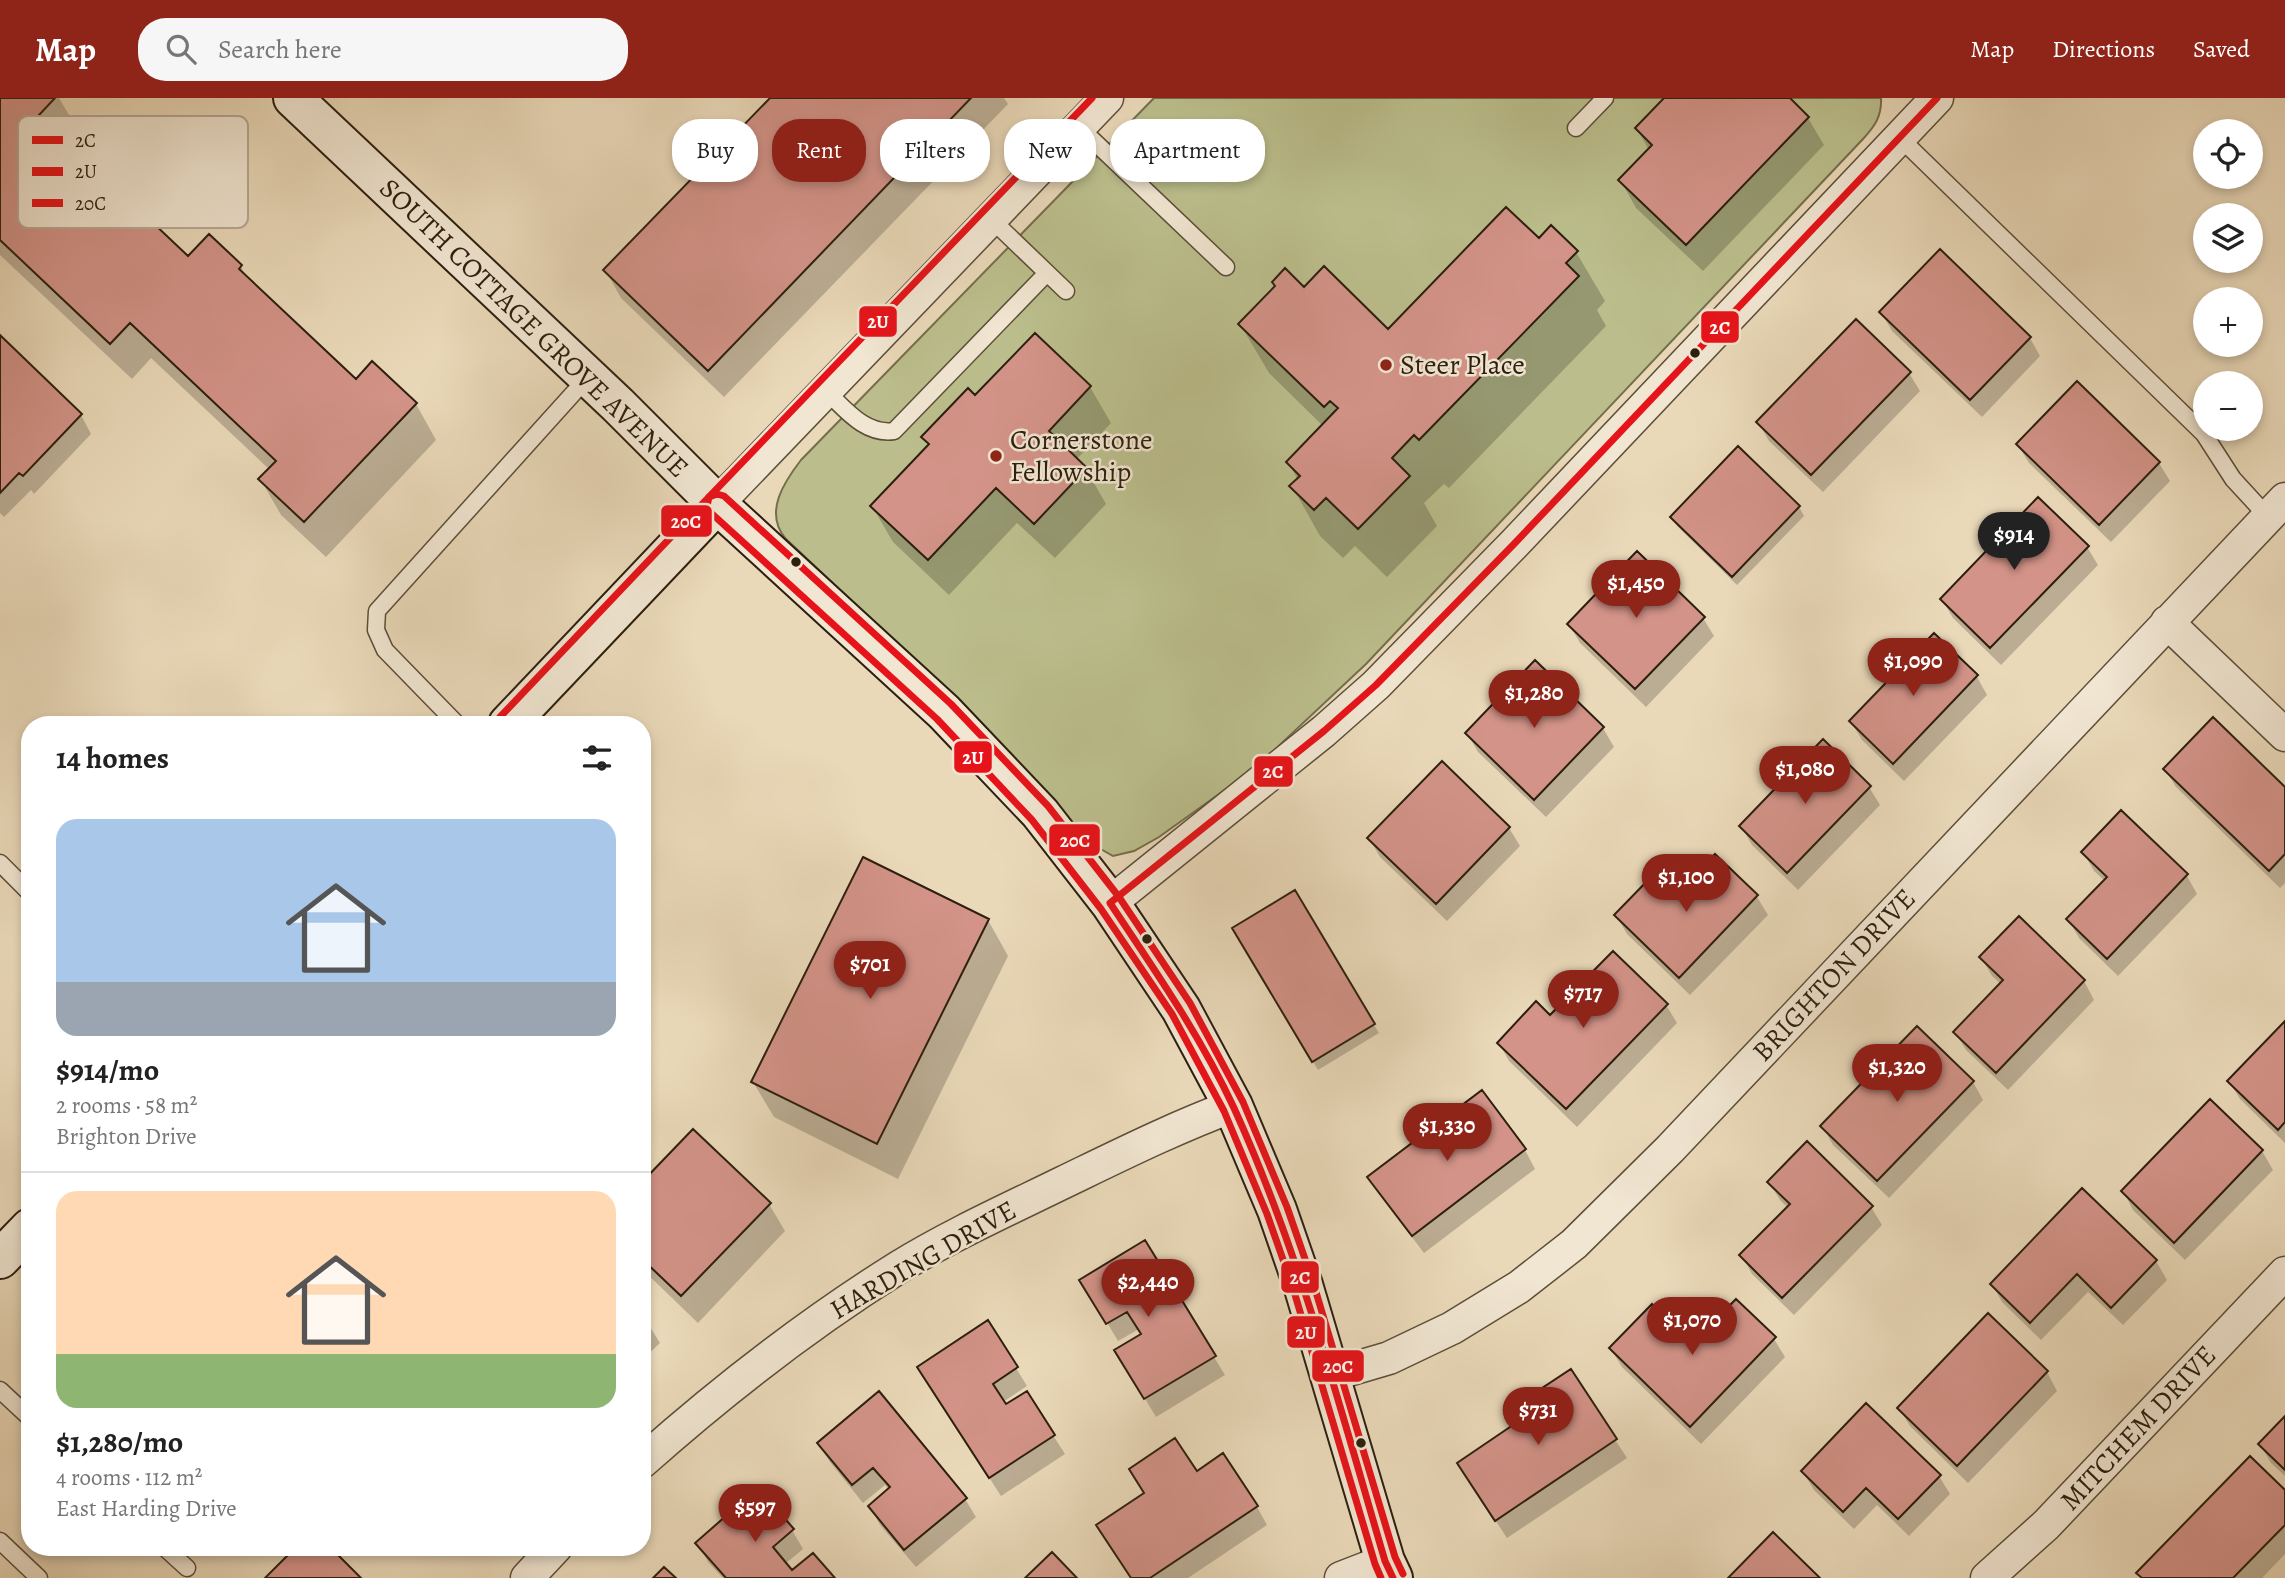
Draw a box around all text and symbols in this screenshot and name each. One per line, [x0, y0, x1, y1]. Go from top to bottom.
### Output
search box [138, 18, 628, 81]
text: Map [35, 27, 96, 72]
icon: search [162, 30, 200, 68]
text: Search here [218, 32, 342, 67]
text: Map [1970, 33, 2014, 65]
text: Directions [2052, 33, 2155, 65]
text: Saved [2193, 33, 2250, 65]
legend [18, 116, 248, 228]
chip: Buy [672, 119, 758, 182]
chip: Rent [772, 119, 866, 182]
chip: Filters [880, 119, 990, 182]
chip: New [1004, 119, 1096, 182]
chip: Apartment [1110, 119, 1265, 182]
map controls [2193, 119, 2263, 441]
button: locate [2193, 119, 2263, 189]
text: 2C [75, 128, 96, 154]
text: 2U [75, 159, 97, 185]
street label: SOUTH COTTAGE GROVE AVENUE [371, 170, 697, 486]
text: 20C [75, 191, 106, 217]
button: layers [2193, 203, 2263, 273]
button: + [2193, 287, 2263, 357]
line badge: 2U [858, 305, 898, 338]
text: 2U [867, 309, 889, 335]
line badge: 2C [1700, 310, 1740, 344]
text: 2C [1710, 315, 1730, 341]
place label: Steer Place [1400, 346, 1525, 384]
unlabelled marker [1688, 346, 1702, 360]
marker: Steer Place [1378, 357, 1394, 373]
button: − [2193, 371, 2263, 441]
place label: Cornerstone Fellowship [1010, 421, 1153, 491]
marker: Cornerstone Fellowship [988, 448, 1004, 464]
line badge: 20C [660, 504, 713, 538]
text: 20C [671, 509, 701, 535]
pin: $914 [1973, 512, 2055, 572]
text: $914 [1994, 519, 2034, 550]
unlabelled marker [789, 555, 803, 569]
pin: $1,450 [1579, 560, 1693, 620]
text: $1,450 [1607, 567, 1665, 598]
pin: $1,090 [1856, 638, 1970, 698]
text: $1,090 [1884, 645, 1942, 676]
pin: $1,280 [1477, 670, 1591, 730]
text: $1,280 [1505, 677, 1563, 708]
text: 14 homes [56, 738, 169, 778]
icon: filters [578, 739, 616, 777]
line badge: 2U [953, 740, 993, 774]
text: 2U [962, 745, 984, 771]
pin: $1,080 [1748, 746, 1862, 806]
text: $1,080 [1775, 753, 1835, 784]
line badge: 2C [1253, 755, 1294, 788]
text: 2C [1263, 759, 1283, 785]
line badge: 20C [1048, 823, 1101, 857]
text: 20C [1060, 828, 1090, 854]
pin: $1,100 [1629, 854, 1743, 914]
text: $1,100 [1658, 861, 1714, 892]
icon: home [273, 865, 399, 991]
street label: BRIGHTON DRIVE [1744, 880, 1924, 1070]
unlabelled marker [1140, 932, 1154, 946]
pin: $701 [829, 942, 911, 1001]
text: $701 [850, 948, 890, 979]
pin: $717 [1542, 970, 1624, 1030]
text: $717 [1564, 977, 1602, 1008]
pin: $1,320 [1840, 1044, 1954, 1104]
text: $914/mo [56, 1050, 159, 1090]
text: $1,320 [1868, 1051, 1926, 1082]
text: 2 rooms · 58 m² [56, 1090, 197, 1121]
pin: $1,330 [1390, 1104, 1504, 1163]
text: $1,330 [1419, 1110, 1475, 1141]
text: Brighton Drive [56, 1121, 196, 1152]
street label: HARDING DRIVE [823, 1191, 1023, 1329]
icon: home [273, 1237, 399, 1363]
pin: $2,440 [1091, 1260, 1205, 1319]
line badge: 2C [1280, 1260, 1320, 1294]
text: 2C [1290, 1265, 1310, 1291]
text: $2,440 [1117, 1266, 1179, 1297]
pin: $1,070 [1635, 1298, 1749, 1357]
text: $1,070 [1663, 1304, 1721, 1335]
line badge: 2U [1286, 1315, 1326, 1349]
text: 2U [1295, 1320, 1317, 1346]
street label: MITCHEM DRIVE [2051, 1337, 2225, 1519]
line badge: 20C [1311, 1349, 1365, 1383]
text: 20C [1323, 1354, 1353, 1380]
pin: $731 [1497, 1388, 1579, 1447]
text: $731 [1519, 1394, 1557, 1425]
text: $1,280/mo [56, 1422, 183, 1462]
unlabelled marker [1354, 1436, 1368, 1450]
text: 4 rooms · 112 m² [56, 1462, 202, 1493]
pin: $597 [714, 1484, 796, 1544]
text: $597 [734, 1491, 776, 1522]
text: East Harding Drive [56, 1493, 237, 1524]

